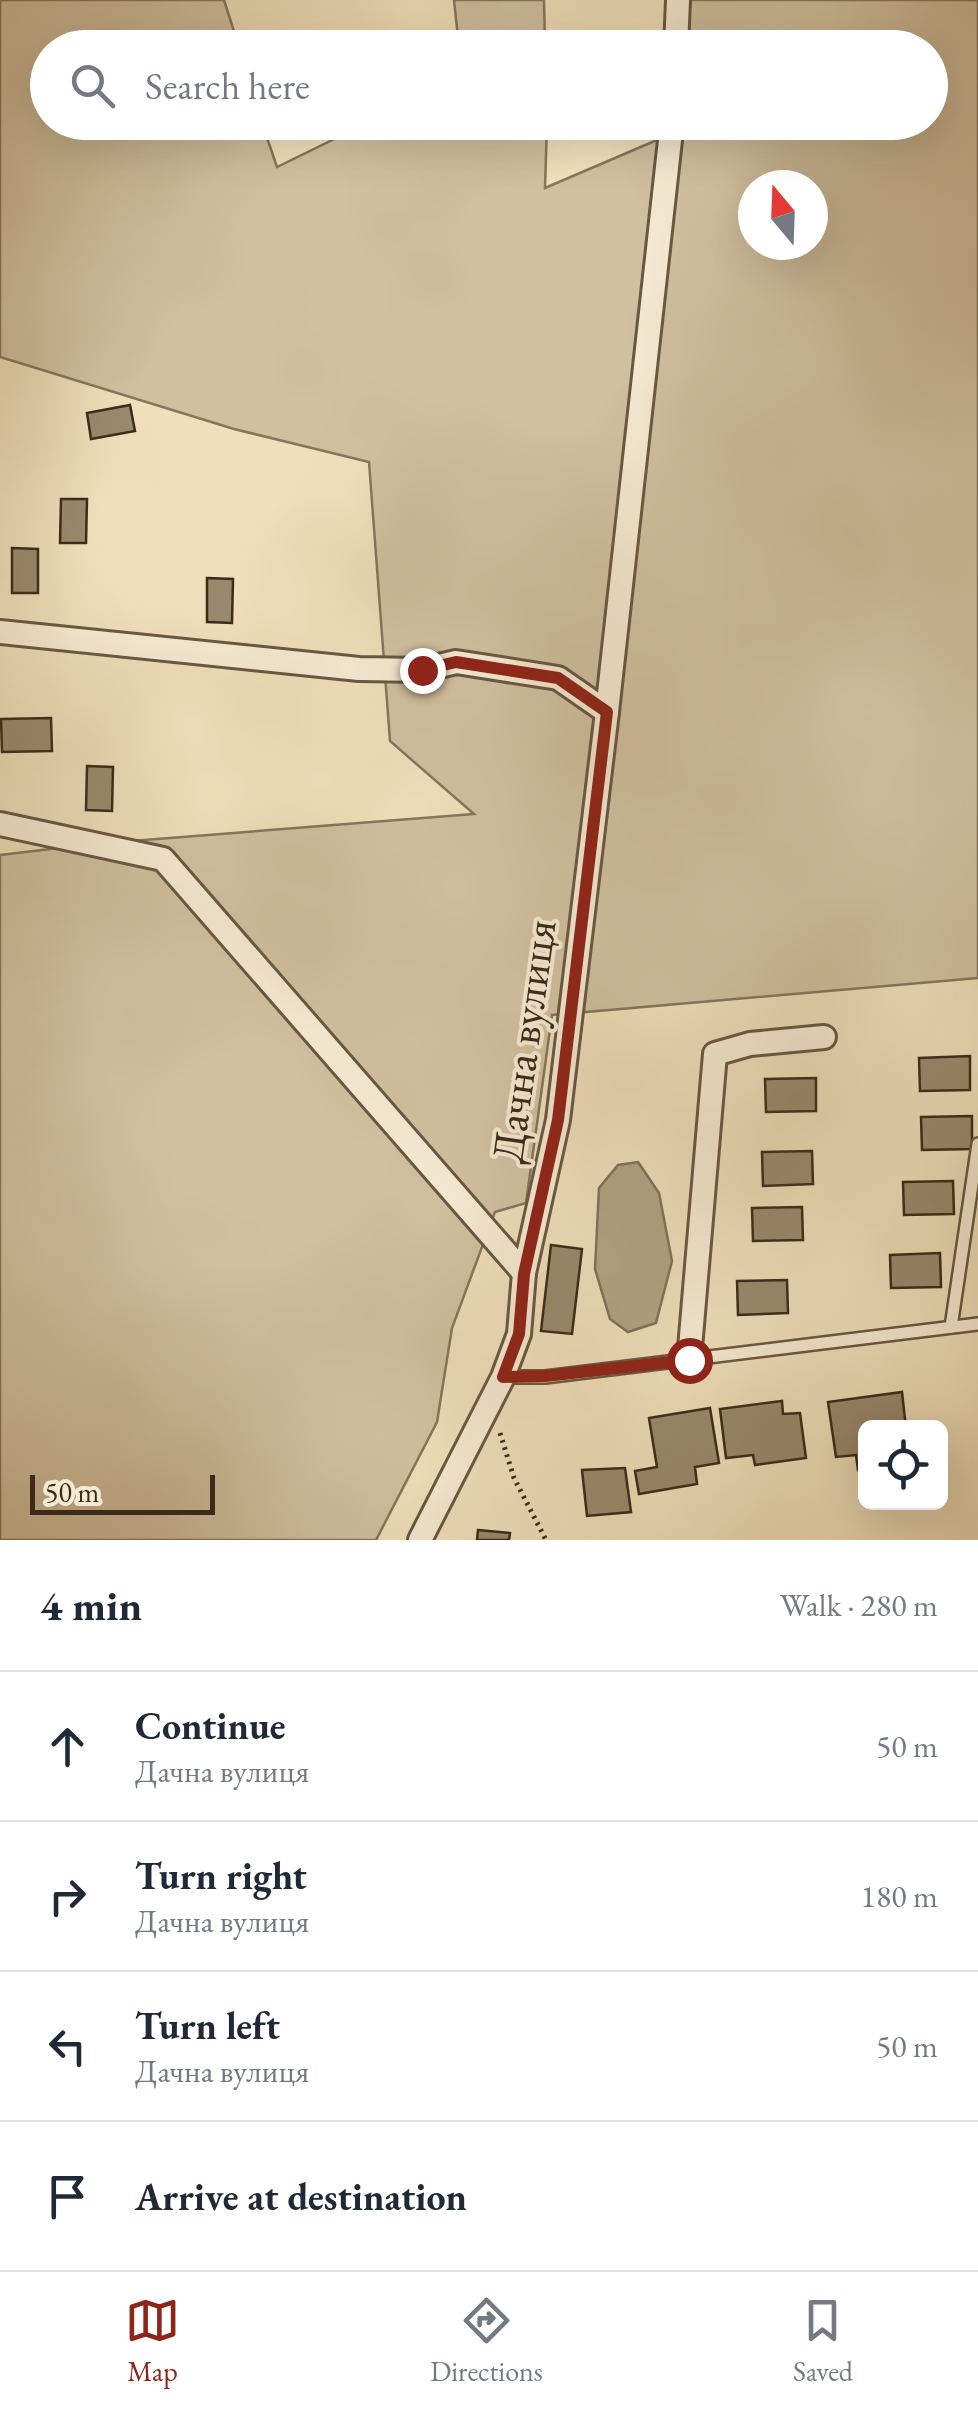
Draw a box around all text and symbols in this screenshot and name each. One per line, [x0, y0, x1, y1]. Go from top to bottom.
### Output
search box [30, 30, 948, 140]
icon: search [65, 58, 120, 113]
text: Search here [145, 61, 310, 110]
north arrow [738, 170, 828, 260]
route end [400, 648, 446, 694]
street label: Дачна вулиця [477, 916, 569, 1166]
route start [667, 1338, 713, 1384]
map controls [858, 1420, 948, 1510]
button: locate [858, 1420, 948, 1510]
scale bar [30, 1470, 215, 1514]
text: 50 m [45, 1474, 99, 1510]
text: 4 min [40, 1578, 142, 1633]
text: Walk · 280 m [780, 1584, 938, 1626]
text: Continue [135, 1701, 286, 1750]
icon: ahead [40, 1719, 95, 1774]
text: 50 m [876, 1725, 938, 1767]
text: Дачна вулиця [135, 1750, 309, 1792]
text: Turn right [135, 1851, 307, 1900]
icon: right [40, 1869, 95, 1924]
text: 180 m [861, 1875, 938, 1917]
text: Дачна вулиця [135, 1900, 309, 1942]
text: Turn left [135, 2001, 280, 2050]
icon: left [40, 2019, 95, 2074]
text: 50 m [876, 2025, 938, 2067]
text: Дачна вулиця [135, 2050, 309, 2092]
icon: arrive [40, 2169, 95, 2224]
text: Arrive at destination [135, 2172, 467, 2221]
tab: Map [125, 2293, 180, 2389]
tab: Directions [430, 2293, 543, 2389]
tab: Saved [793, 2293, 853, 2389]

